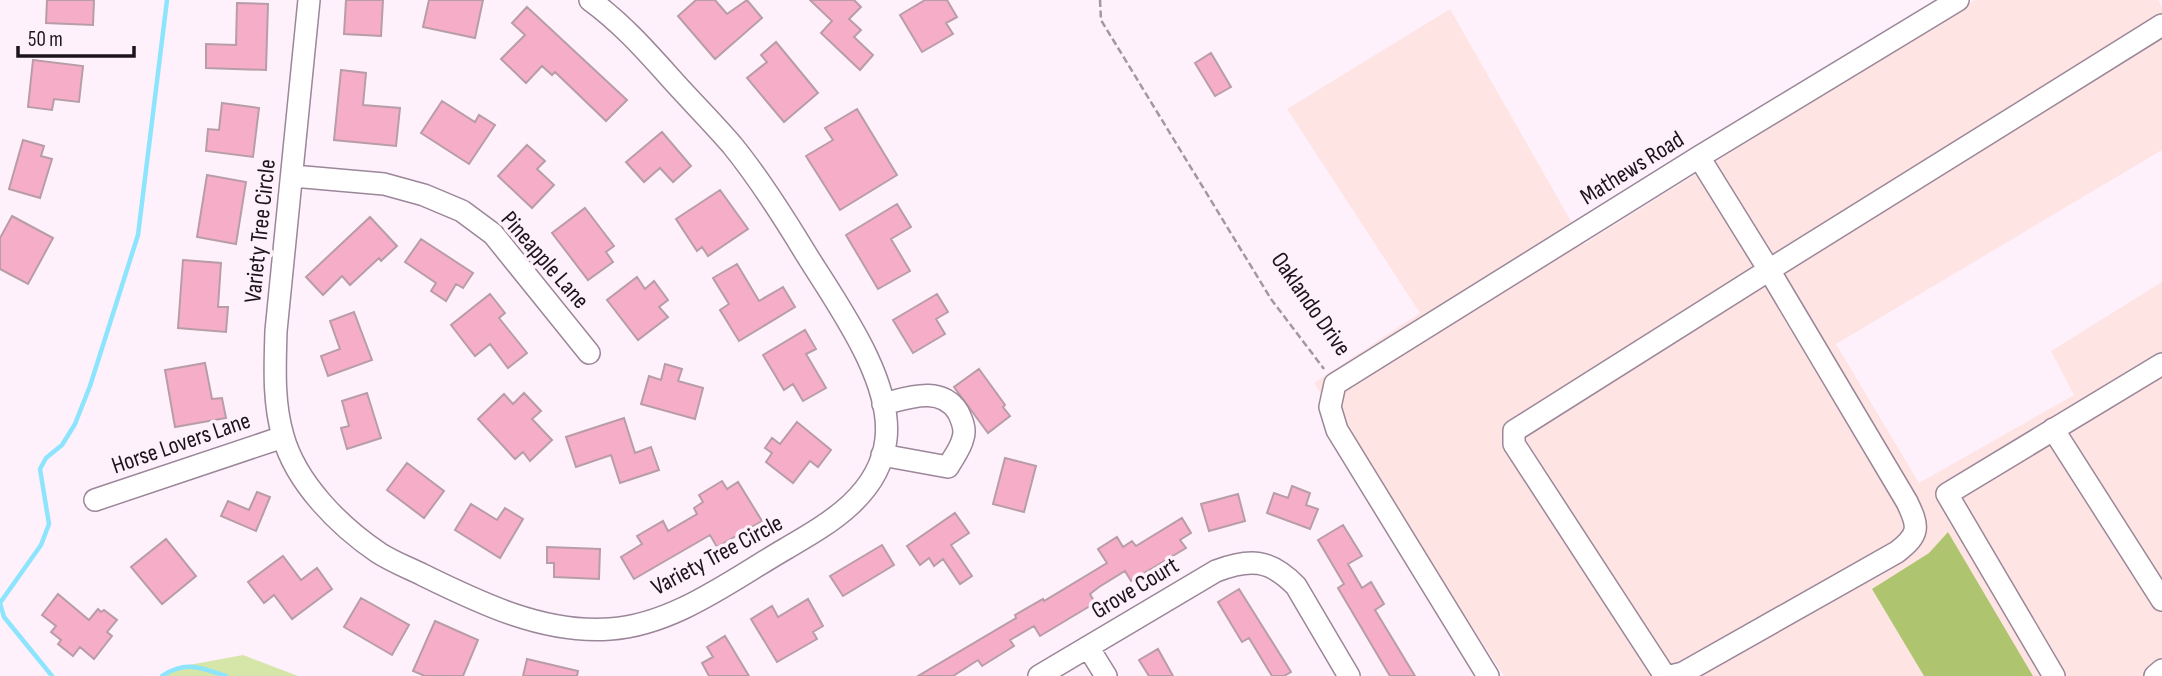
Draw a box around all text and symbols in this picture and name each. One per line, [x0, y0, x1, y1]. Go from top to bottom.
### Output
scale bar [18, 14, 133, 58]
text: 50 m [28, 27, 63, 52]
street label: Mathews Road [1575, 125, 1689, 211]
street label: Variety Tree Circle [238, 158, 282, 304]
street label: Pineapple Lane [495, 205, 595, 315]
street label: Oaklando Drive [1265, 247, 1357, 361]
street label: Horse Lovers Lane [108, 406, 254, 480]
street label: Variety Tree Circle [646, 508, 788, 602]
street label: Grove Court [1086, 551, 1184, 625]

